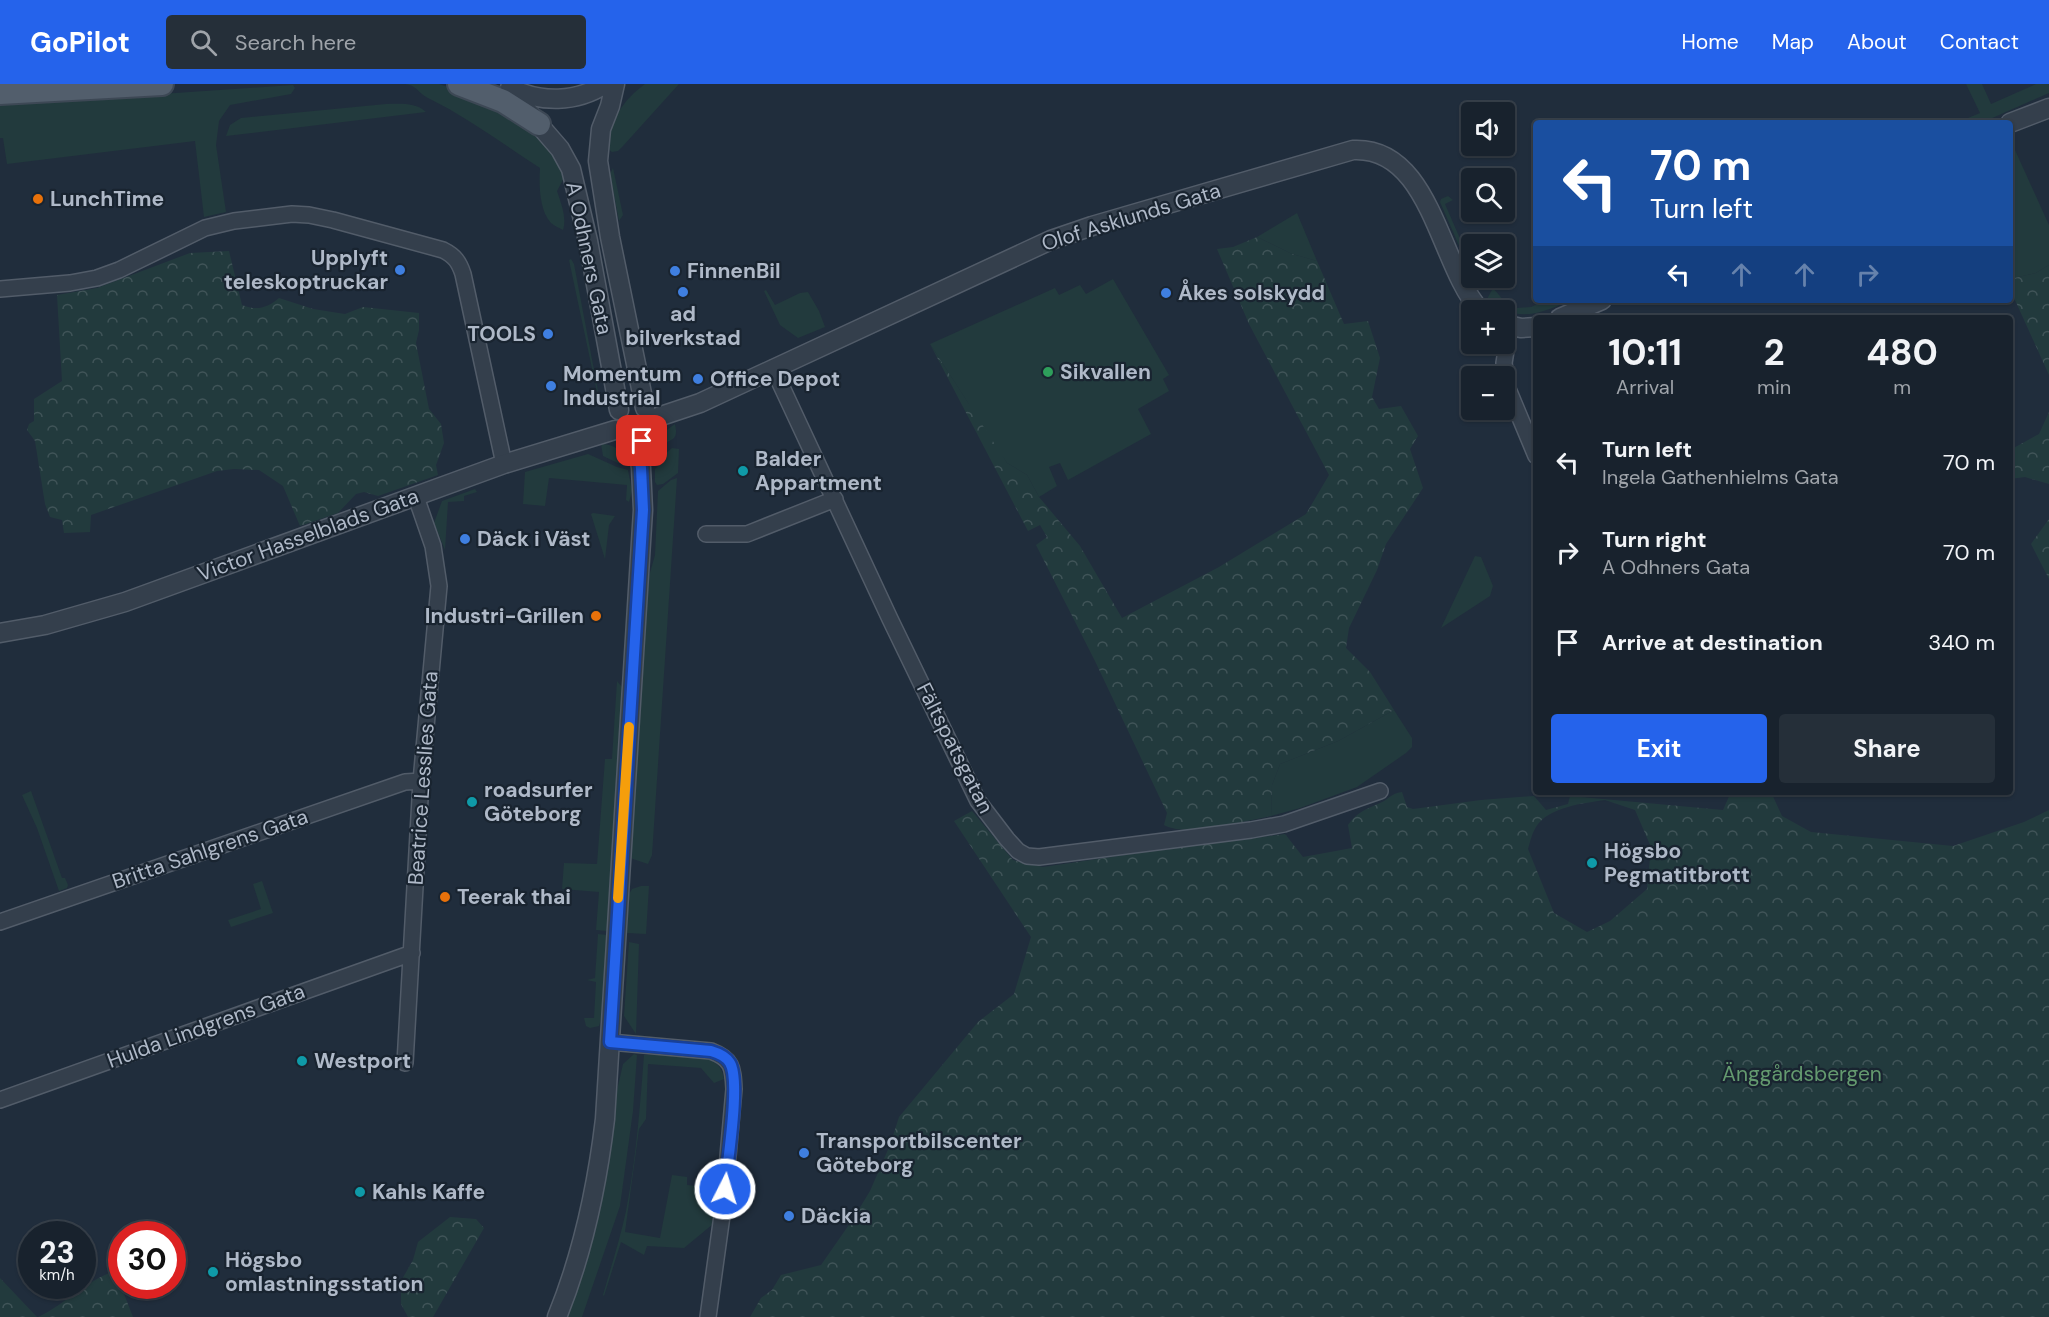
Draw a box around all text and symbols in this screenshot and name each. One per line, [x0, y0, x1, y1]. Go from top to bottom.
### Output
search box [166, 15, 586, 69]
text: GoPilot [30, 24, 130, 61]
icon: search [187, 26, 220, 59]
text: Search here [235, 28, 356, 57]
text: Home [1681, 28, 1739, 56]
text: Map [1772, 28, 1814, 56]
text: About [1847, 28, 1907, 56]
text: Contact [1940, 28, 2019, 56]
map controls [1461, 102, 1515, 420]
button: sound [1461, 102, 1515, 156]
text: 70 m [1650, 138, 1751, 193]
icon: left [1551, 144, 1629, 222]
button: search [1461, 168, 1515, 222]
street label: Olof Asklunds Gata [1038, 176, 1224, 258]
street label: A Odhners Gata [559, 179, 619, 337]
place label: LunchTime [50, 185, 164, 213]
text: Turn left [1650, 191, 1753, 226]
marker: LunchTime [31, 192, 45, 206]
button: layers [1461, 234, 1515, 288]
place label: Upplyft teleskoptruckar [224, 244, 388, 296]
place label: FinnenBil [687, 257, 781, 285]
icon: left [1662, 258, 1695, 291]
icon: ahead [1725, 258, 1758, 291]
icon: ahead [1788, 258, 1821, 291]
icon: right [1851, 258, 1884, 291]
marker: Upplyft teleskoptruckar [393, 263, 407, 277]
marker: FinnenBil [668, 264, 682, 278]
place label: Åkes solskydd [1178, 278, 1325, 307]
marker: ad bilverkstad [676, 285, 690, 299]
marker: Åkes solskydd [1159, 286, 1173, 300]
place label: ad bilverkstad [625, 300, 741, 352]
button: + [1461, 300, 1515, 354]
place label: TOOLS [467, 320, 536, 348]
marker: TOOLS [541, 327, 555, 341]
text: 10:11 [1608, 329, 1682, 376]
text: 2 [1764, 329, 1785, 376]
text: 480 [1866, 329, 1938, 376]
place label: Sikvallen [1060, 358, 1151, 386]
place label: Momentum Industrial [563, 360, 682, 412]
place label: Office Depot [710, 365, 840, 393]
marker: Sikvallen [1041, 365, 1055, 379]
button: − [1461, 366, 1515, 420]
marker: Office Depot [691, 372, 705, 386]
text: Arrival [1616, 374, 1674, 400]
text: min [1757, 374, 1791, 400]
text: m [1893, 374, 1911, 400]
marker: Momentum Industrial [544, 379, 558, 393]
pin [616, 415, 667, 466]
icon: arrive [625, 424, 658, 457]
text: Turn left [1602, 435, 1692, 464]
place label: Balder Appartment [755, 445, 882, 497]
icon: left [1551, 446, 1584, 479]
text: 70 m [1943, 448, 1995, 477]
marker: Balder Appartment [736, 464, 750, 478]
text: Ingela Gathenhielms Gata [1602, 464, 1839, 490]
street label: Victor Hasselblads Gata [194, 482, 422, 588]
place label: Däck i Väst [477, 525, 590, 553]
text: Turn right [1602, 525, 1707, 554]
marker: Däck i Väst [458, 532, 472, 546]
icon: right [1551, 536, 1584, 569]
text: 70 m [1943, 538, 1995, 567]
text: A Odhners Gata [1602, 554, 1750, 580]
place label: Industri-Grillen [425, 602, 584, 630]
marker: Industri-Grillen [589, 609, 603, 623]
icon: arrive [1551, 626, 1584, 659]
text: Arrive at destination [1602, 628, 1823, 657]
text: 340 m [1928, 628, 1995, 657]
street label: Beatrice Lesslies Gata [402, 670, 444, 886]
street label: Fältspatsgatan [910, 678, 1000, 818]
button: Exit [1551, 714, 1767, 783]
button: Share [1779, 714, 1995, 783]
place label: roadsurfer Göteborg [484, 776, 593, 828]
marker: roadsurfer Göteborg [465, 795, 479, 809]
street label: Britta Sahlgrens Gata [108, 802, 312, 896]
place label: Högsbo Pegmatitbrott [1604, 837, 1750, 889]
marker: Högsbo Pegmatitbrott [1585, 856, 1599, 870]
place label: Teerak thai [457, 883, 571, 911]
marker: Teerak thai [438, 890, 452, 904]
street label: Hulda Lindgrens Gata [103, 977, 309, 1075]
place label: Westport [314, 1047, 411, 1075]
marker: Westport [295, 1054, 309, 1068]
park label: Änggårdsbergen [1722, 1060, 1882, 1088]
place label: Transportbilscenter Göteborg [816, 1127, 1022, 1179]
marker: Transportbilscenter Göteborg [797, 1146, 811, 1160]
position arrow [693, 1157, 757, 1221]
place label: Kahls Kaffe [372, 1178, 485, 1206]
marker: Kahls Kaffe [353, 1185, 367, 1199]
place label: Däckia [801, 1202, 871, 1230]
marker: Däckia [782, 1209, 796, 1223]
speed limit sign: 30 [108, 1221, 186, 1299]
text: 23 [39, 1233, 75, 1272]
place label: Högsbo omlastningsstation [225, 1246, 424, 1298]
text: km/h [39, 1265, 75, 1285]
marker: Högsbo omlastningsstation [206, 1265, 220, 1279]

